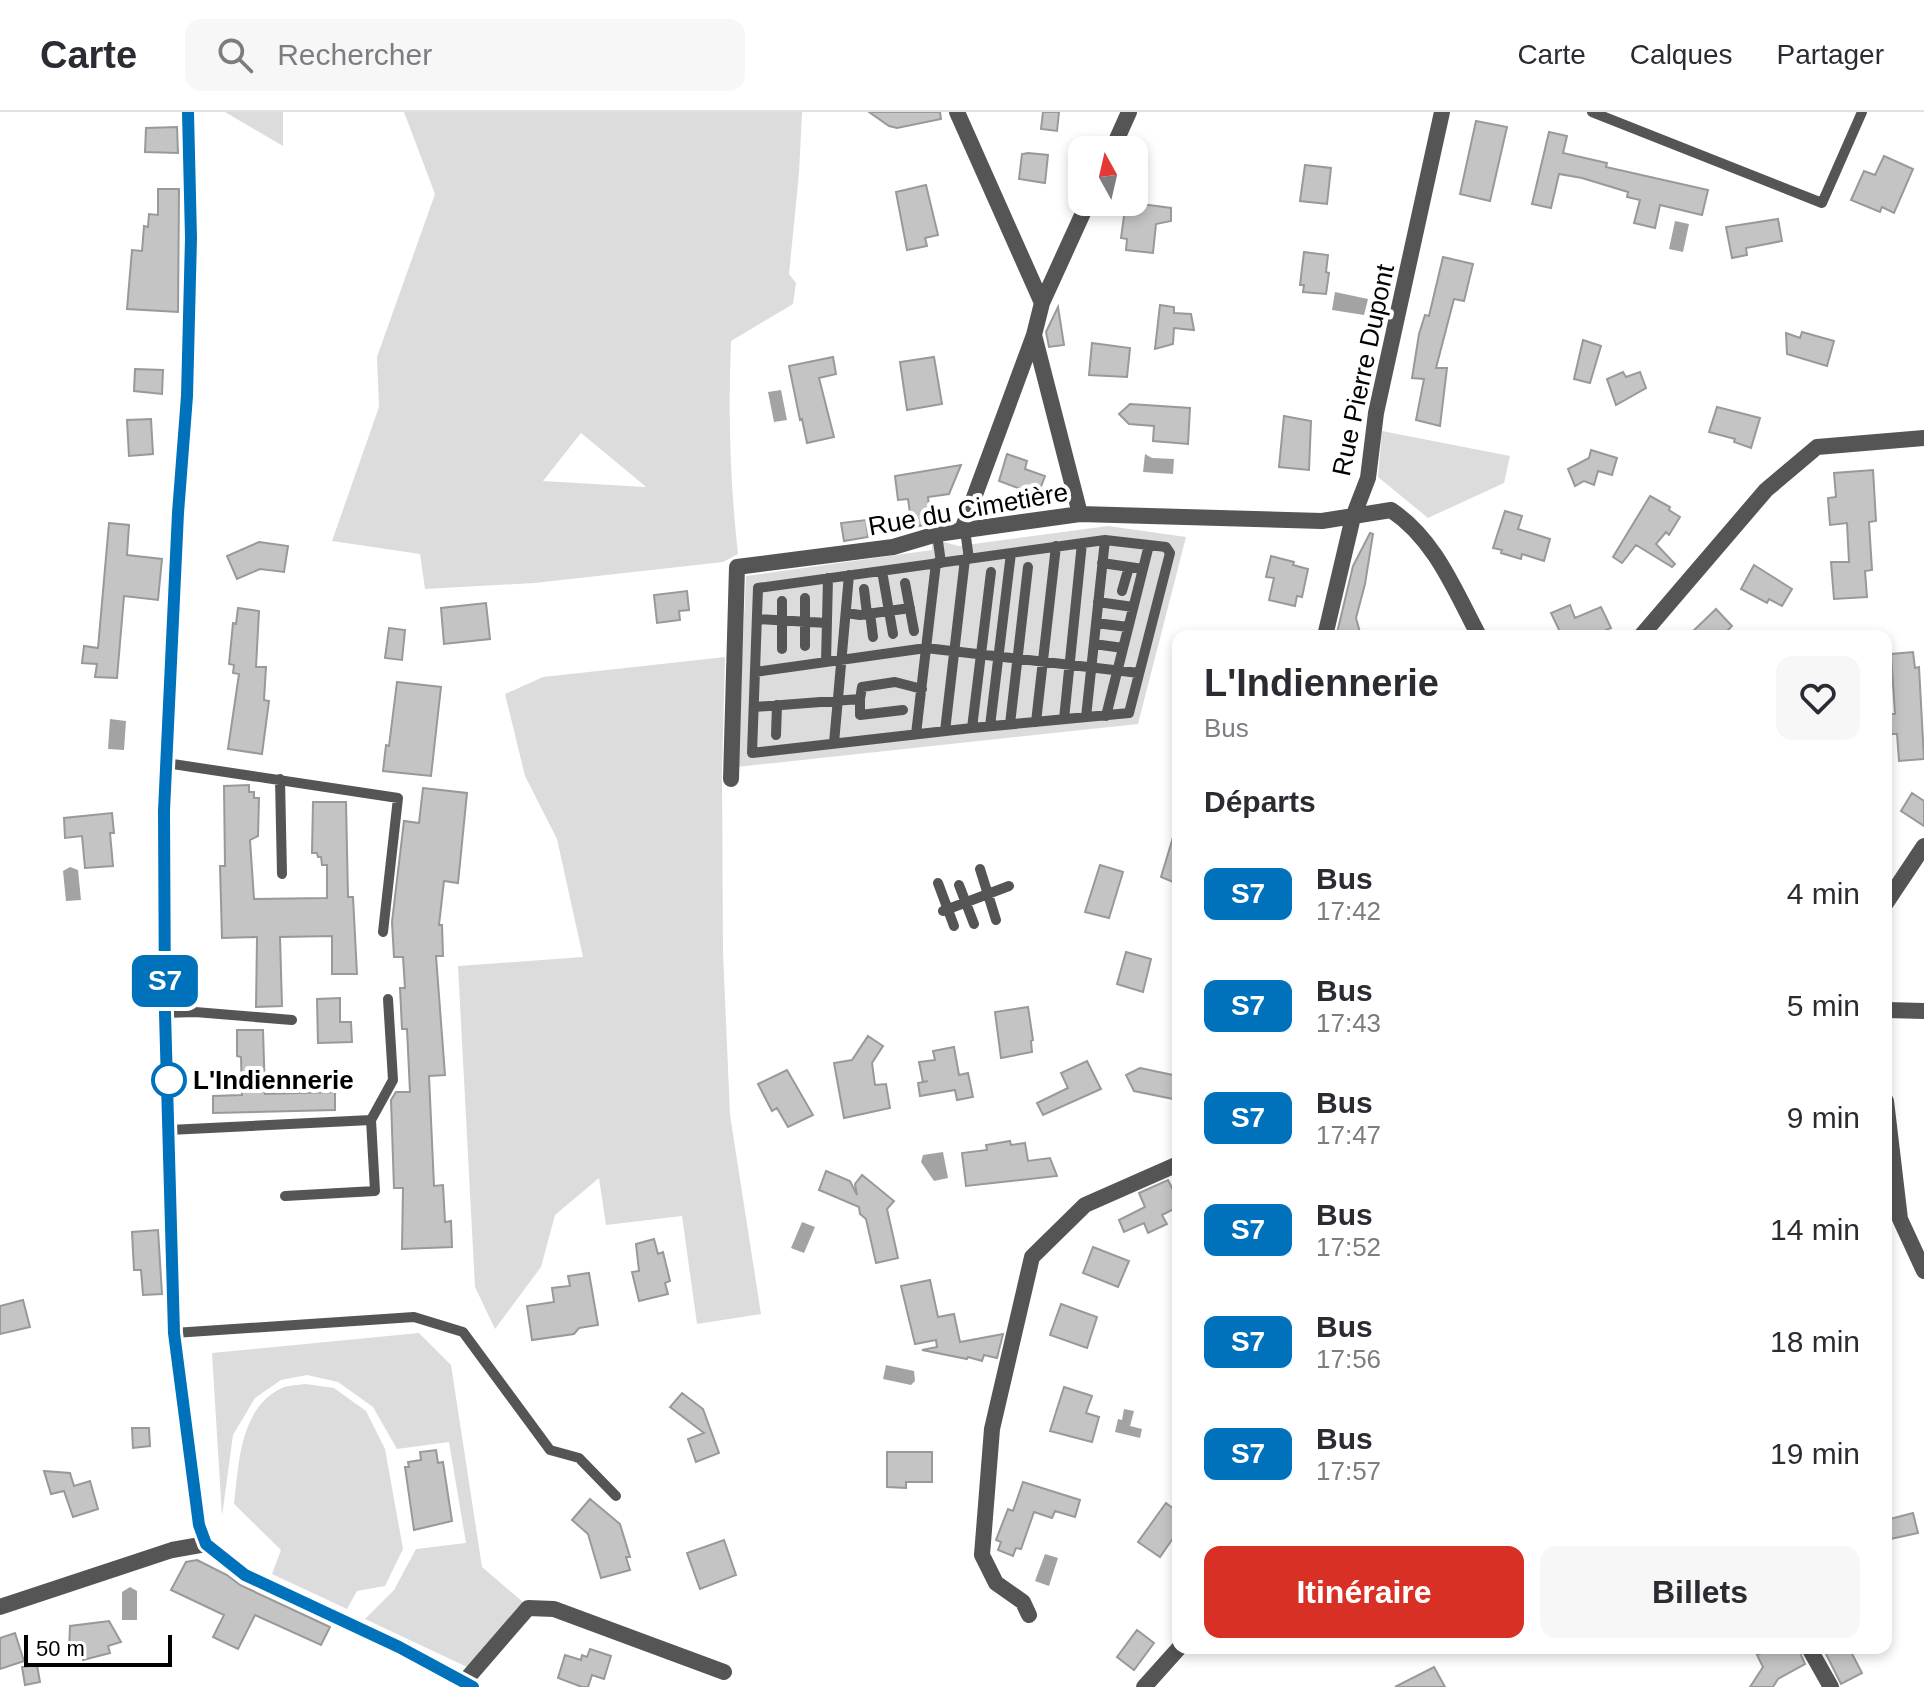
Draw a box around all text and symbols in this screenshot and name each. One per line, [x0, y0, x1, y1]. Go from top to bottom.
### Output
search box [185, 19, 745, 91]
icon: search [213, 33, 257, 77]
text: Carte [40, 34, 137, 76]
text: Rechercher [277, 38, 432, 71]
text: Carte [1517, 39, 1586, 70]
text: Calques [1630, 39, 1733, 70]
text: Partager [1777, 39, 1884, 70]
north arrow [1068, 136, 1148, 216]
map controls [1068, 136, 1148, 216]
street label: Rue Pierre Dupont [1326, 261, 1400, 478]
street label: Rue du Cimetière [866, 477, 1070, 541]
button: heart [1776, 656, 1860, 740]
text: L'Indiennerie [1204, 662, 1439, 704]
text: Bus [1204, 713, 1249, 743]
text: Départs [1204, 785, 1316, 818]
text: Bus [1316, 862, 1373, 895]
text: 4 min [1787, 877, 1860, 910]
text: S7 [1231, 878, 1265, 909]
text: 17:42 [1316, 896, 1381, 926]
line badge: S7 [129, 955, 201, 1007]
text: S7 [148, 965, 182, 996]
text: Bus [1316, 974, 1373, 1007]
text: 5 min [1787, 989, 1860, 1022]
text: S7 [1231, 990, 1265, 1021]
text: 17:43 [1316, 1008, 1381, 1038]
marker: L'Indiennerie [152, 1063, 186, 1097]
place label: L'Indiennerie [193, 1065, 354, 1095]
text: Bus [1316, 1086, 1373, 1119]
text: 9 min [1787, 1101, 1860, 1134]
text: S7 [1231, 1102, 1265, 1133]
text: 17:47 [1316, 1120, 1381, 1150]
text: Bus [1316, 1198, 1373, 1231]
text: 14 min [1770, 1213, 1860, 1246]
text: S7 [1231, 1214, 1265, 1245]
text: 17:52 [1316, 1232, 1381, 1262]
text: Bus [1316, 1310, 1373, 1343]
text: 18 min [1770, 1325, 1860, 1358]
text: S7 [1231, 1326, 1265, 1357]
text: 17:56 [1316, 1344, 1381, 1374]
text: Bus [1316, 1422, 1373, 1455]
text: 19 min [1770, 1437, 1860, 1470]
text: S7 [1231, 1438, 1265, 1469]
text: 17:57 [1316, 1456, 1381, 1486]
button: Itinéraire [1204, 1546, 1524, 1638]
button: Billets [1540, 1546, 1860, 1638]
scale bar [24, 1631, 172, 1667]
text: 50 m [36, 1636, 85, 1661]

